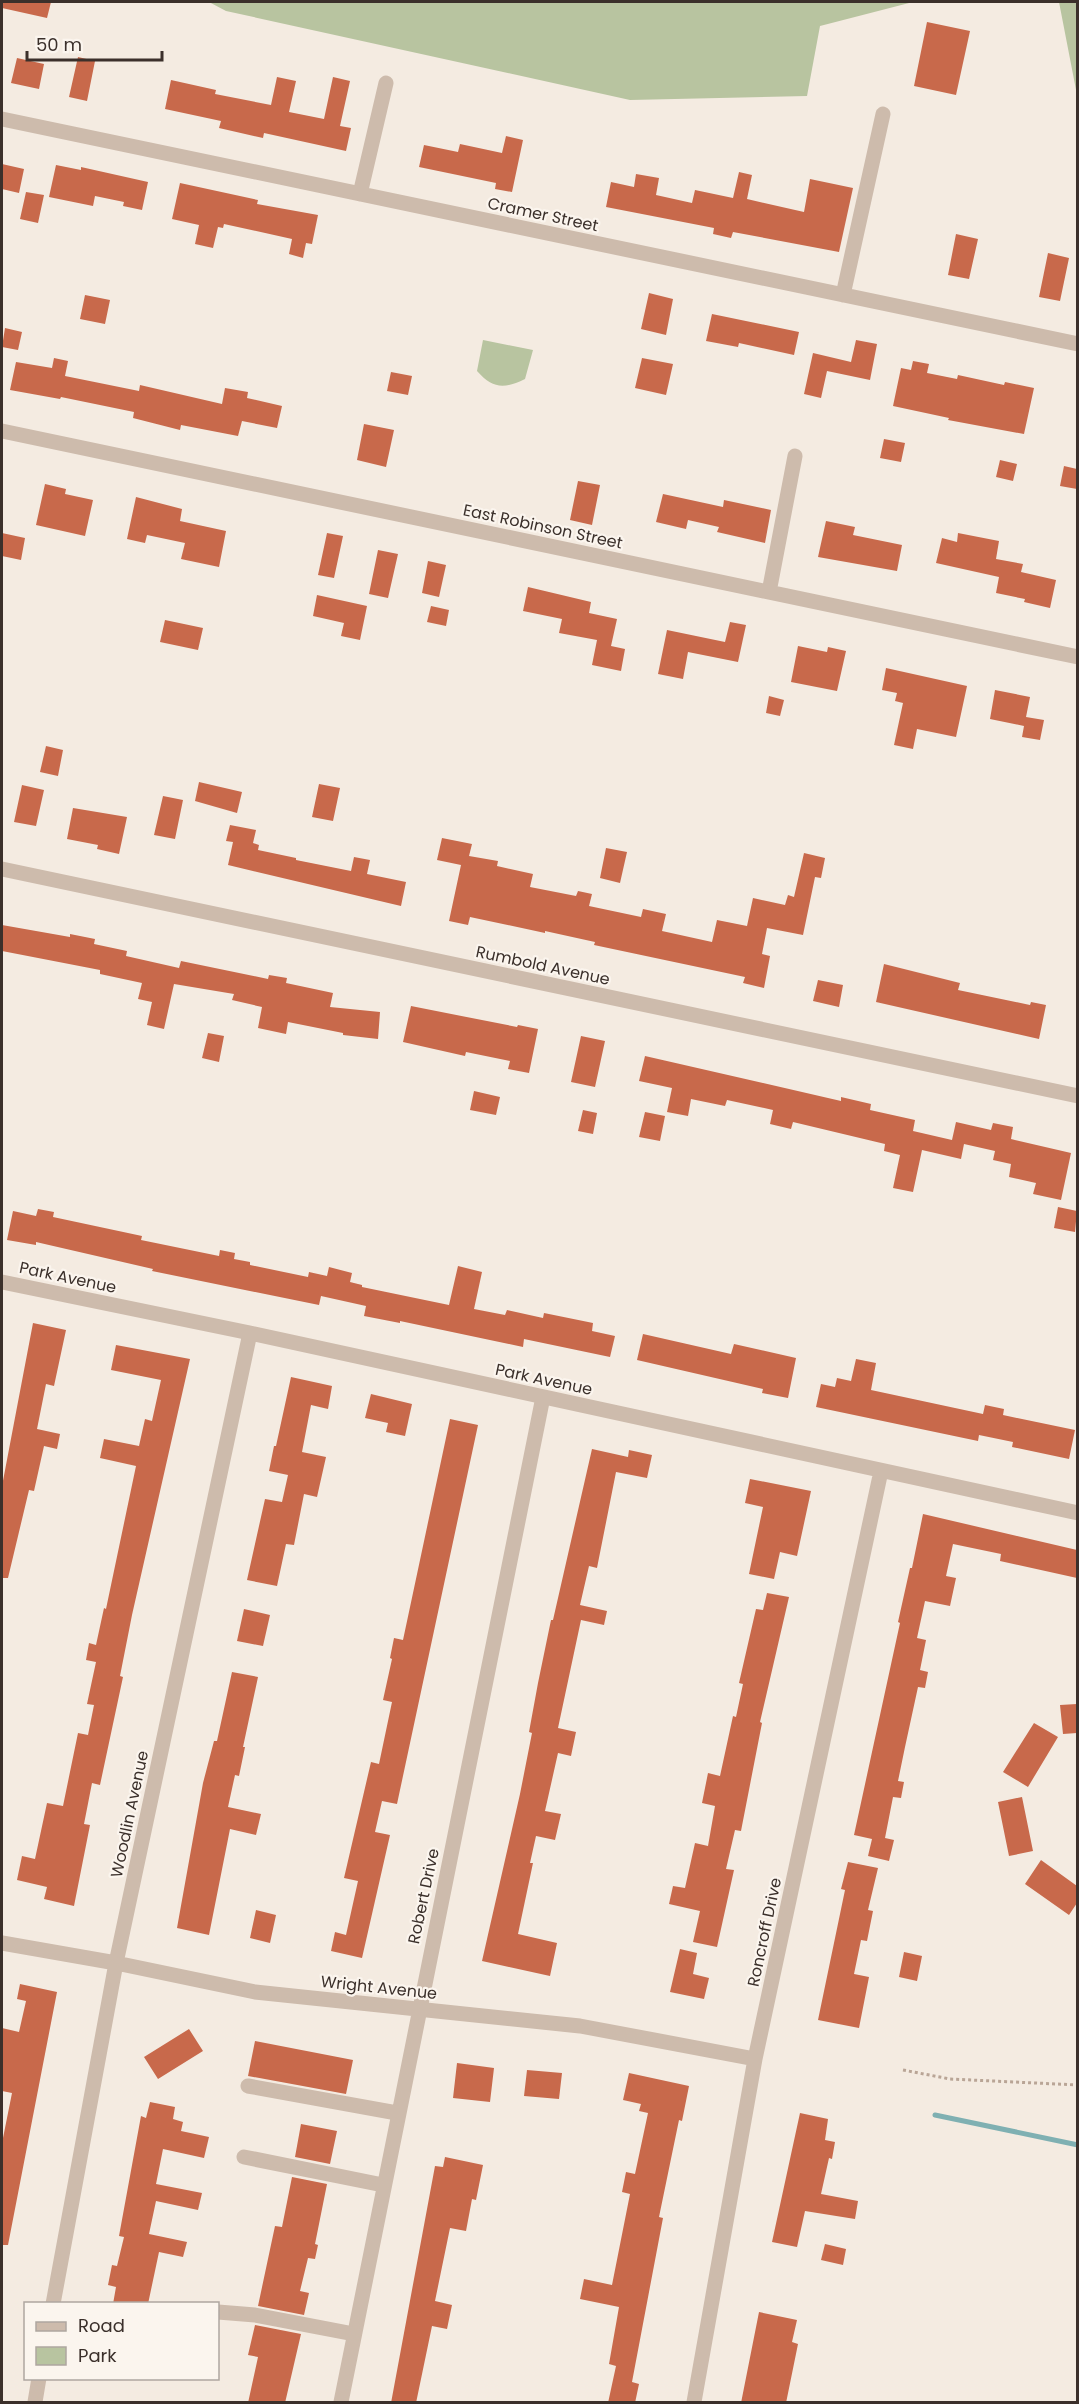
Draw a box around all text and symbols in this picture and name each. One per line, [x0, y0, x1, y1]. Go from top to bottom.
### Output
scale bar [27, 24, 162, 62]
text: 50 m [36, 32, 82, 57]
street label: Cramer Street [485, 192, 601, 237]
street label: East Robinson Street [461, 498, 625, 555]
street label: Rumbold Avenue [474, 940, 612, 991]
street label: Park Avenue [17, 1256, 119, 1299]
street label: Park Avenue [493, 1358, 595, 1401]
street label: Woodlin Avenue [105, 1748, 154, 1880]
street label: Robert Drive [402, 1846, 445, 1946]
street label: Roncroff Drive [742, 1875, 787, 1989]
street label: Wright Avenue [320, 1970, 438, 2005]
legend [24, 2302, 219, 2380]
text: Road [78, 2313, 125, 2338]
text: Park [78, 2343, 117, 2368]

